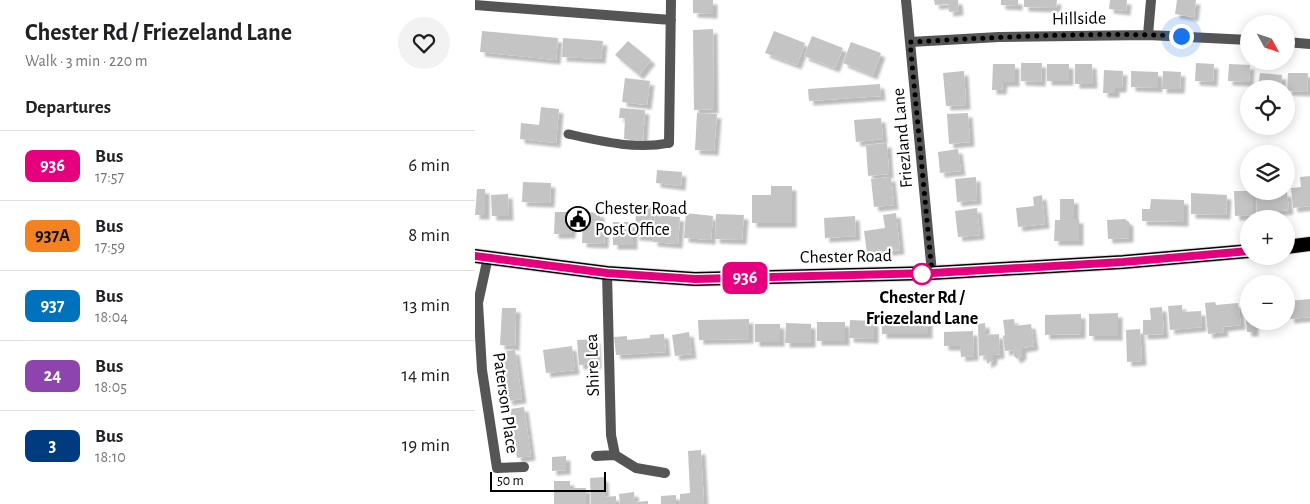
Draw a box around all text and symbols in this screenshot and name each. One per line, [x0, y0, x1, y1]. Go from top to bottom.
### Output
street label: Hillside [1052, 10, 1106, 28]
north arrow [1240, 15, 1295, 70]
map controls [1240, 15, 1295, 330]
button: heart [398, 17, 450, 69]
text: Chester Rd / Friezeland Lane [25, 21, 292, 45]
your location [1169, 24, 1194, 49]
text: Walk · 3 min · 220 m [25, 53, 148, 69]
button: locate [1240, 80, 1295, 135]
street label: Friezland Lane [890, 87, 916, 189]
text: Departures [25, 98, 111, 117]
button: layers [1240, 145, 1295, 200]
text: Bus [95, 147, 123, 166]
text: 6 min [408, 156, 450, 175]
text: 936 [40, 157, 65, 175]
text: 17:57 [95, 169, 124, 185]
place label: Chester Road Post Office [595, 200, 687, 239]
public building icon: Chester Road Post Office [565, 206, 591, 232]
button: + [1240, 210, 1295, 265]
text: Bus [95, 217, 123, 236]
text: 8 min [408, 226, 450, 245]
text: 937A [35, 227, 70, 245]
text: 17:59 [95, 239, 125, 255]
street label: Chester Road [800, 247, 892, 267]
line badge: 936 [716, 262, 774, 294]
marker: Chester Rd / Friezeland Lane [911, 263, 933, 285]
text: 936 [732, 269, 758, 287]
button: − [1240, 275, 1295, 330]
text: Bus [95, 287, 123, 306]
place label: Chester Rd / Friezeland Lane [866, 289, 978, 328]
text: 13 min [403, 296, 450, 315]
text: 937 [40, 297, 65, 315]
text: 18:04 [95, 309, 128, 325]
street label: Shire Lea [583, 333, 603, 397]
street label: Paterson Place [489, 351, 521, 455]
text: Bus [95, 357, 123, 376]
text: 14 min [402, 366, 450, 385]
text: 24 [44, 367, 61, 385]
text: 18:05 [95, 379, 127, 395]
text: Bus [95, 427, 123, 446]
text: 19 min [402, 436, 450, 455]
text: 3 [49, 437, 56, 455]
text: 18:10 [95, 449, 126, 465]
scale bar [490, 469, 606, 492]
text: 50 m [497, 474, 524, 488]

